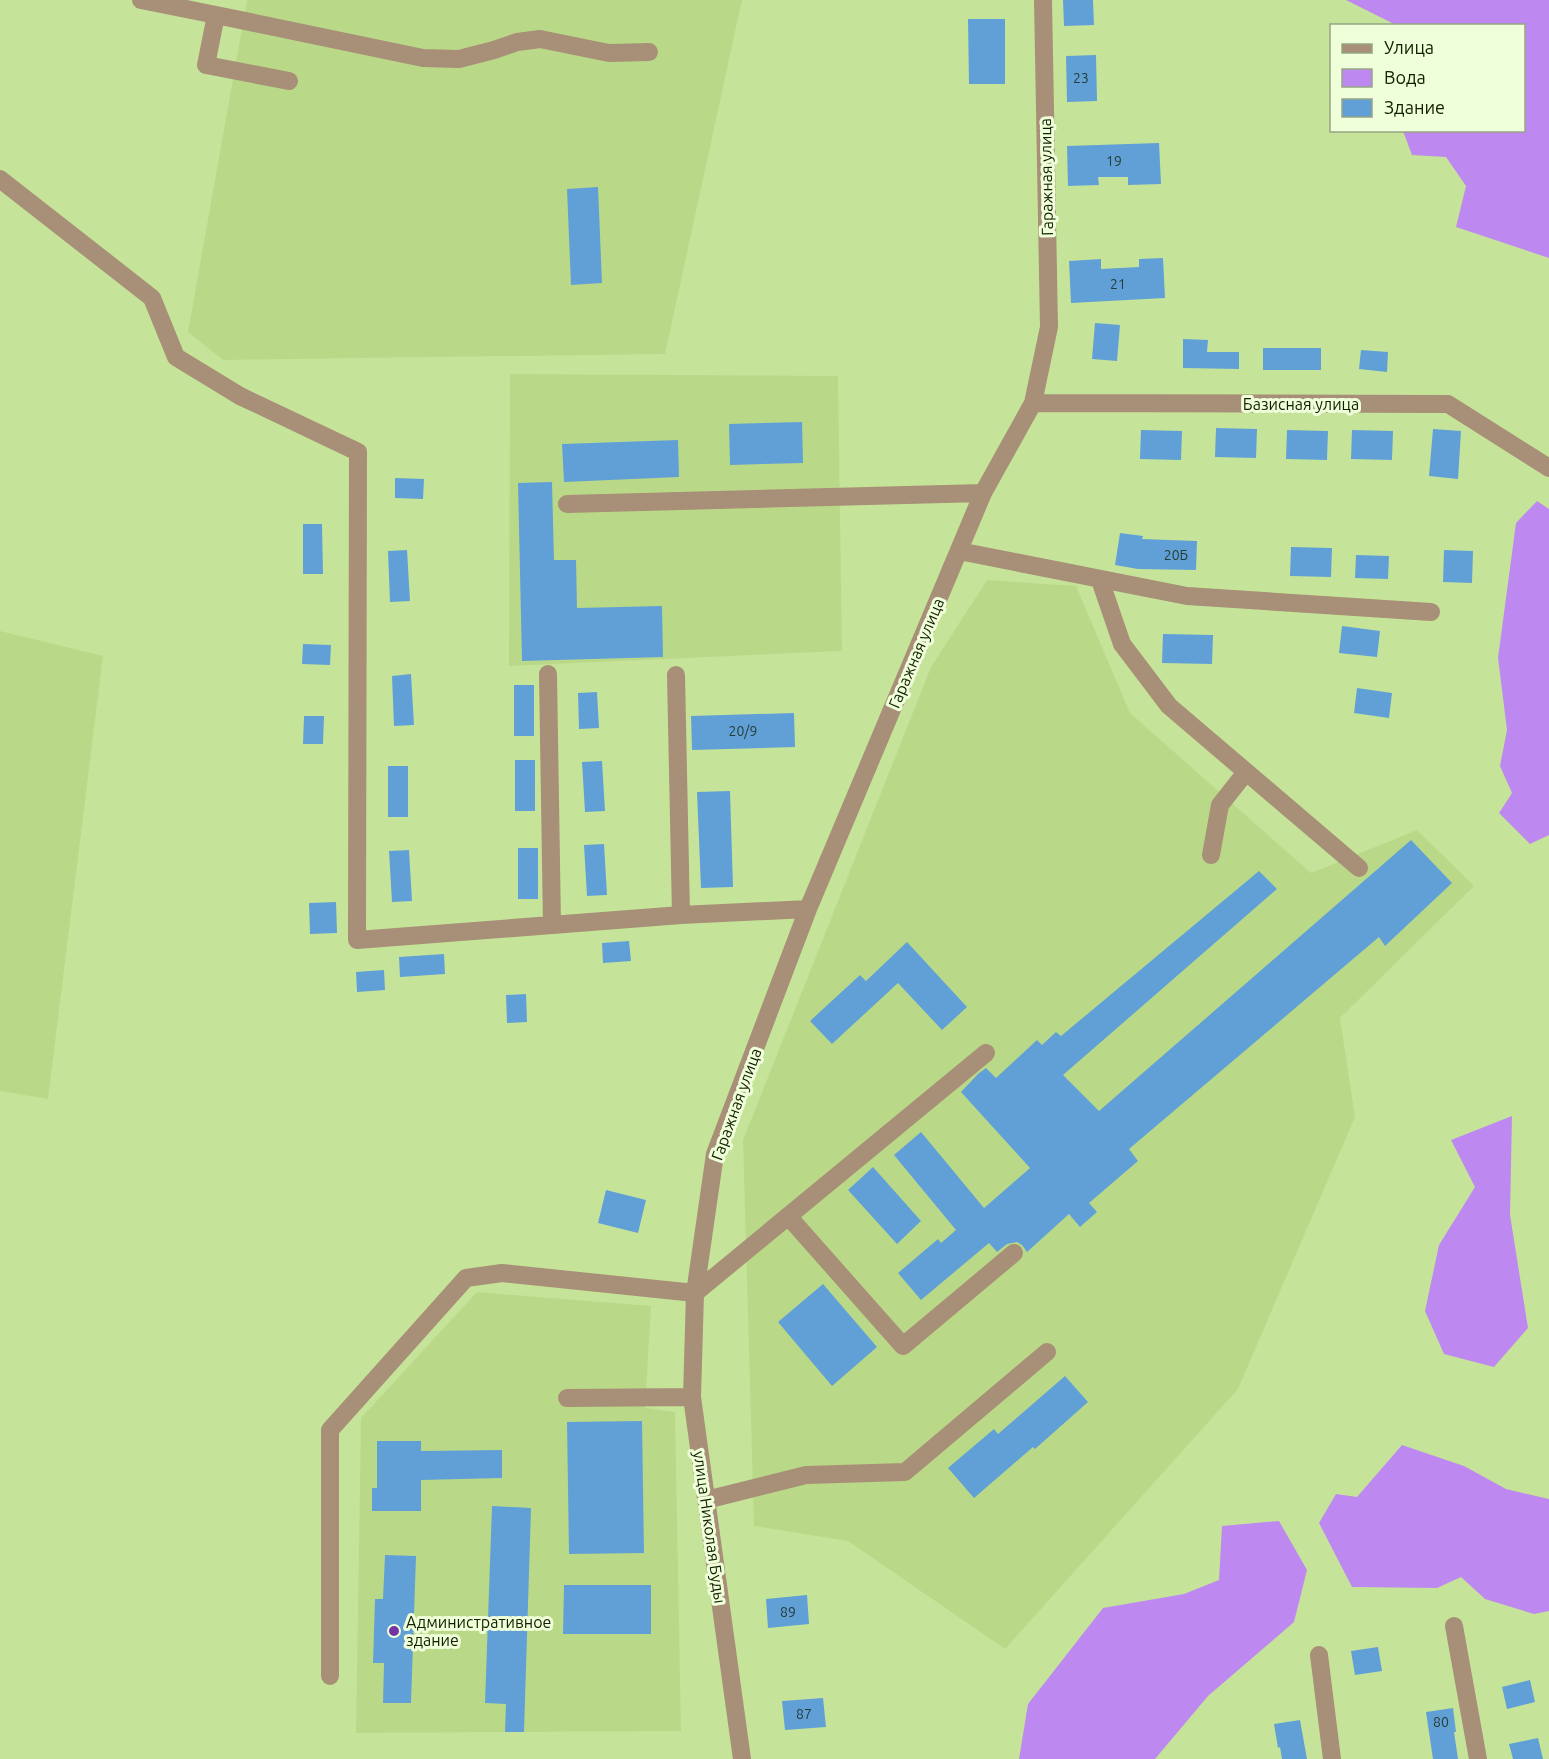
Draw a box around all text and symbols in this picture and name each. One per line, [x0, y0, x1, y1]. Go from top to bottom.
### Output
legend [1330, 24, 1525, 132]
text: Улица [1384, 37, 1434, 57]
text: Вода [1384, 67, 1426, 87]
house number: 23 [1073, 70, 1089, 86]
text: Здание [1384, 97, 1445, 117]
street label: Гаражная улица [1036, 118, 1056, 236]
house number: 19 [1106, 153, 1122, 169]
house number: 21 [1110, 276, 1126, 292]
street label: Базисная улица [1243, 395, 1359, 413]
house number: 20Б [1164, 547, 1188, 563]
street label: Гаражная улица [885, 595, 947, 711]
house number: 20/9 [729, 723, 757, 739]
street label: Гаражная улица [707, 1046, 765, 1162]
street label: улица Николая Буды [690, 1450, 730, 1604]
house number: 89 [780, 1604, 796, 1620]
place label: Административное здание [406, 1613, 551, 1649]
marker: Административное здание [387, 1624, 401, 1638]
house number: 87 [796, 1706, 812, 1722]
house number: 80 [1433, 1714, 1449, 1730]

